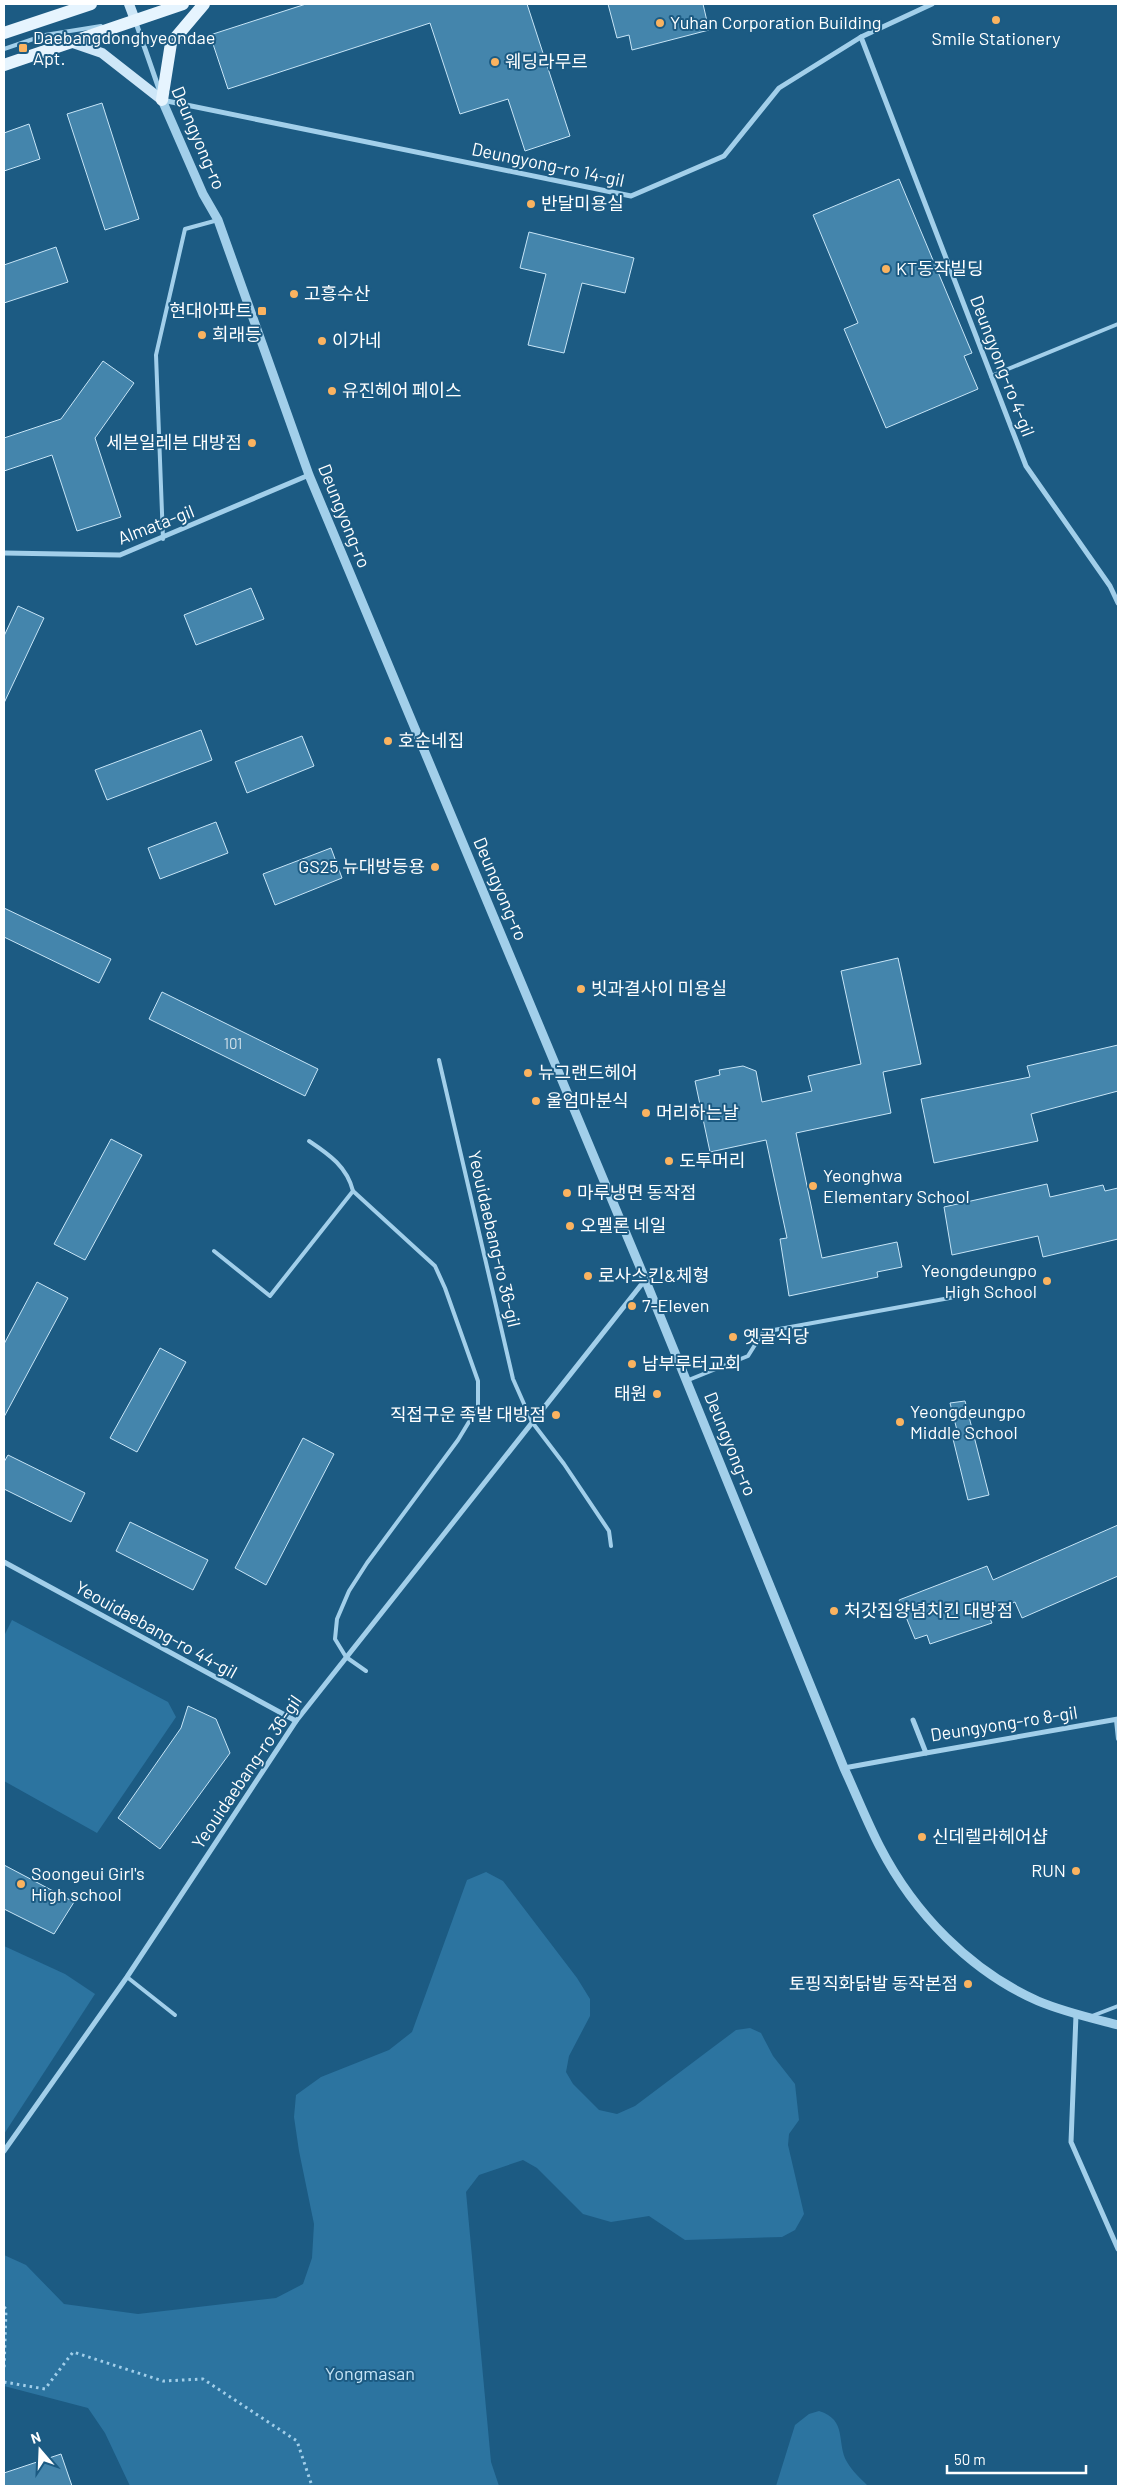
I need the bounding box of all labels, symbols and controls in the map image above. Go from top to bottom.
place label: Yuhan Corporation Building [670,11,881,33]
marker: Smile Stationery [990,14,1002,26]
marker: Yuhan Corporation Building [654,17,666,29]
place label: Daebangdonghyeondae Apt. [33,26,215,69]
place label: Smile Stationery [932,27,1061,49]
marker: Daebangdonghyeondae Apt. [17,42,29,54]
place label: 웨딩라무르 [505,50,588,72]
marker: 웨딩라무르 [489,56,501,68]
street label: Deungyong-ro [167,83,231,193]
street label: Deungyong-ro 14-gil [470,137,627,191]
place label: 반달미용실 [541,192,624,214]
marker: 반달미용실 [525,198,537,210]
place label: KT동작빌딩 [896,257,983,279]
marker: KT동작빌딩 [880,263,892,275]
place label: 고흥수산 [304,282,370,304]
marker: 고흥수산 [288,288,300,300]
street label: Deungyong-ro 4-gil [966,292,1040,439]
place label: 현대아파트 [169,299,252,321]
marker: 현대아파트 [256,305,268,317]
place label: 희래등 [212,323,262,345]
marker: 희래등 [196,329,208,341]
place label: 이가네 [332,329,382,351]
marker: 이가네 [316,335,328,347]
place label: 유진헤어 페이스 [342,379,462,401]
marker: 유진헤어 페이스 [326,385,338,397]
place label: 세븐일레븐 대방점 [106,431,242,453]
marker: 세븐일레븐 대방점 [246,437,258,449]
street label: Deungyong-ro [314,460,376,571]
street label: Almata-gil [114,499,197,549]
place label: 호순네집 [398,729,464,751]
marker: 호순네집 [382,735,394,747]
street label: Deungyong-ro [469,834,533,944]
place label: GS25 뉴대방등용 [298,855,425,877]
marker: GS25 뉴대방등용 [429,861,441,873]
place label: 빗과결사이 미용실 [591,977,727,999]
marker: 빗과결사이 미용실 [575,983,587,995]
house number: 101 [224,1034,242,1052]
place label: 뉴그랜드헤어 [538,1061,637,1083]
marker: 뉴그랜드헤어 [522,1067,534,1079]
place label: 울엄마분식 [546,1089,629,1111]
marker: 울엄마분식 [530,1095,542,1107]
place label: 머리하는날 [656,1101,739,1123]
marker: 머리하는날 [640,1107,652,1119]
street label: Yeouidaebang-ro 36-gil [464,1148,526,1329]
place label: 도투머리 [679,1149,745,1171]
marker: 도투머리 [663,1155,675,1167]
place label: Yeonghwa Elementary School [823,1164,970,1207]
marker: Yeonghwa Elementary School [807,1180,819,1192]
place label: 마루냉면 동작점 [577,1181,697,1203]
marker: 마루냉면 동작점 [561,1187,573,1199]
place label: 오멜론 네일 [580,1214,666,1236]
marker: 오멜론 네일 [564,1220,576,1232]
place label: Yeongdeungpo High School [921,1259,1037,1302]
place label: 로사스킨&체형 [598,1264,709,1286]
marker: 로사스킨&체형 [582,1270,594,1282]
marker: Yeongdeungpo High School [1041,1275,1053,1287]
place label: 7-Eleven [642,1294,710,1316]
marker: 7-Eleven [626,1300,638,1312]
place label: 옛골식당 [743,1325,809,1347]
marker: 옛골식당 [727,1331,739,1343]
place label: 남부루터교회 [642,1352,741,1374]
marker: 남부루터교회 [626,1358,638,1370]
place label: 태원 [614,1382,647,1404]
marker: 태원 [651,1388,663,1400]
street label: Deungyong-ro [700,1388,762,1499]
place label: Yeongdeungpo Middle School [910,1400,1026,1443]
place label: 직접구운 족발 대방점 [390,1403,546,1425]
marker: 직접구운 족발 대방점 [550,1409,562,1421]
marker: Yeongdeungpo Middle School [894,1416,906,1428]
street label: Yeouidaebang-ro 44-gil [72,1575,241,1683]
place label: 처갓집양념치킨 대방점 [844,1599,1013,1621]
marker: 처갓집양념치킨 대방점 [828,1605,840,1617]
street label: Yeouidaebang-ro 36-gil [187,1690,306,1852]
street label: Deungyong-ro 8-gil [929,1701,1079,1746]
place label: 신데렐라헤어샵 [932,1825,1048,1847]
marker: 신데렐라헤어샵 [916,1831,928,1843]
place label: RUN [1031,1859,1066,1881]
place label: Soongeui Girl's High school [31,1862,145,1905]
marker: RUN [1070,1865,1082,1877]
marker: Soongeui Girl's High school [15,1878,27,1890]
place label: 토핑직화닭발 동작본점 [789,1972,958,1994]
marker: 토핑직화닭발 동작본점 [962,1978,974,1990]
park label: Yongmasan [325,2362,415,2384]
north arrow [15,2425,65,2475]
text: N [28,2428,43,2447]
scale bar [947,2442,1086,2474]
text: 50 m [954,2450,986,2468]

